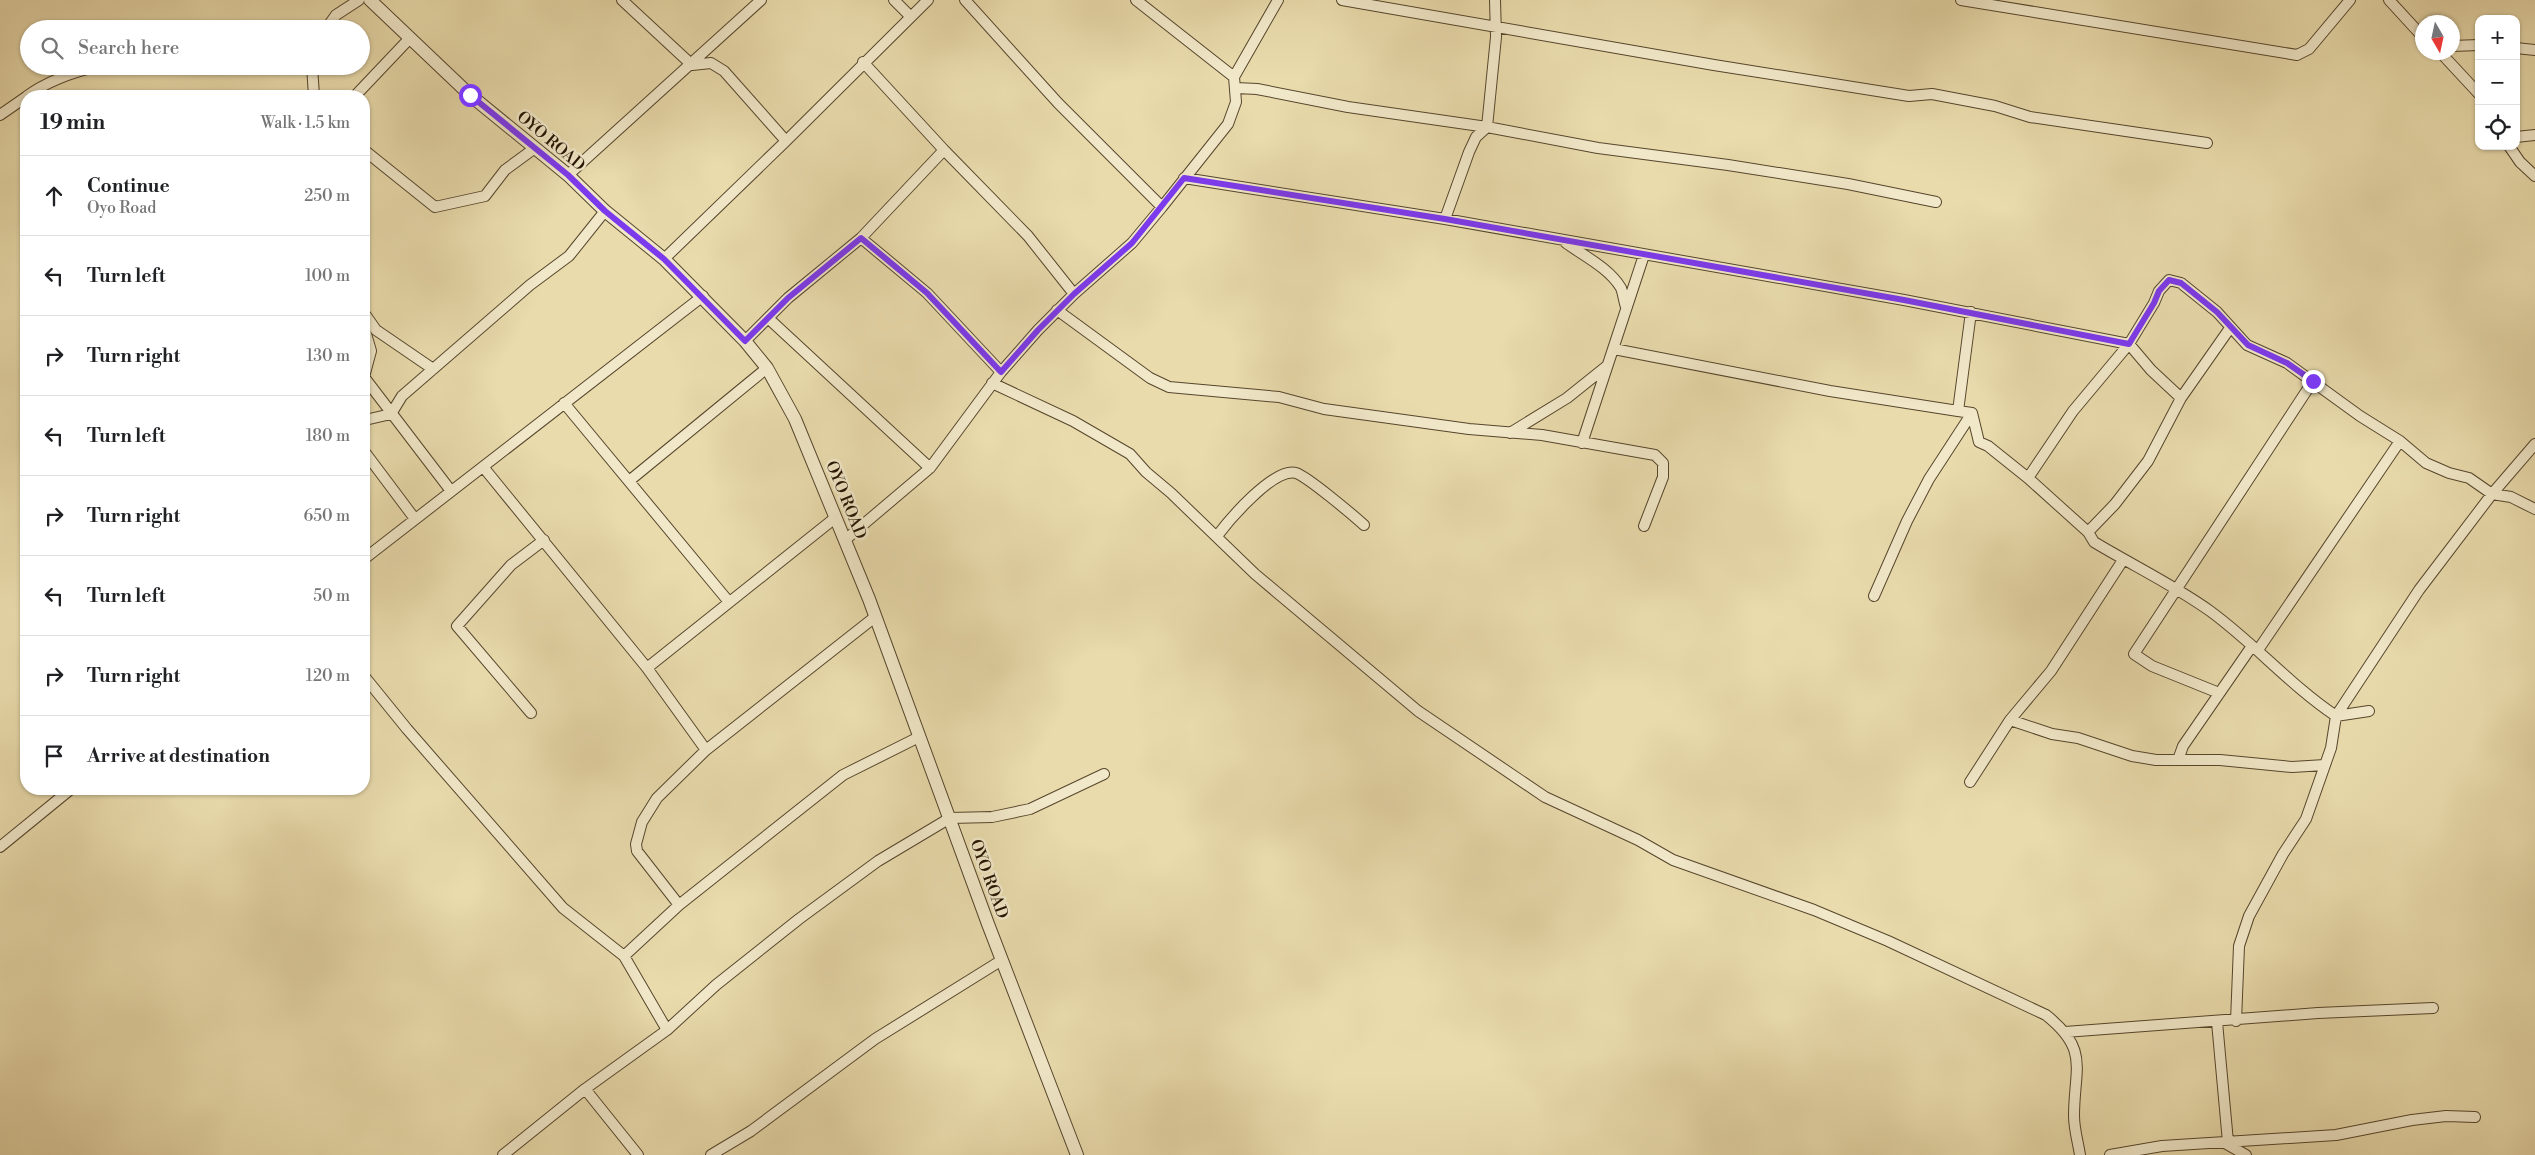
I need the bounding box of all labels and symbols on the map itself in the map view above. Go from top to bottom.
north arrow [2415,15,2460,60]
route start [459,84,482,107]
street label: OYO ROAD [513,107,589,175]
route end [2302,370,2325,393]
street label: OYO ROAD [821,458,871,542]
street label: OYO ROAD [965,837,1013,921]

